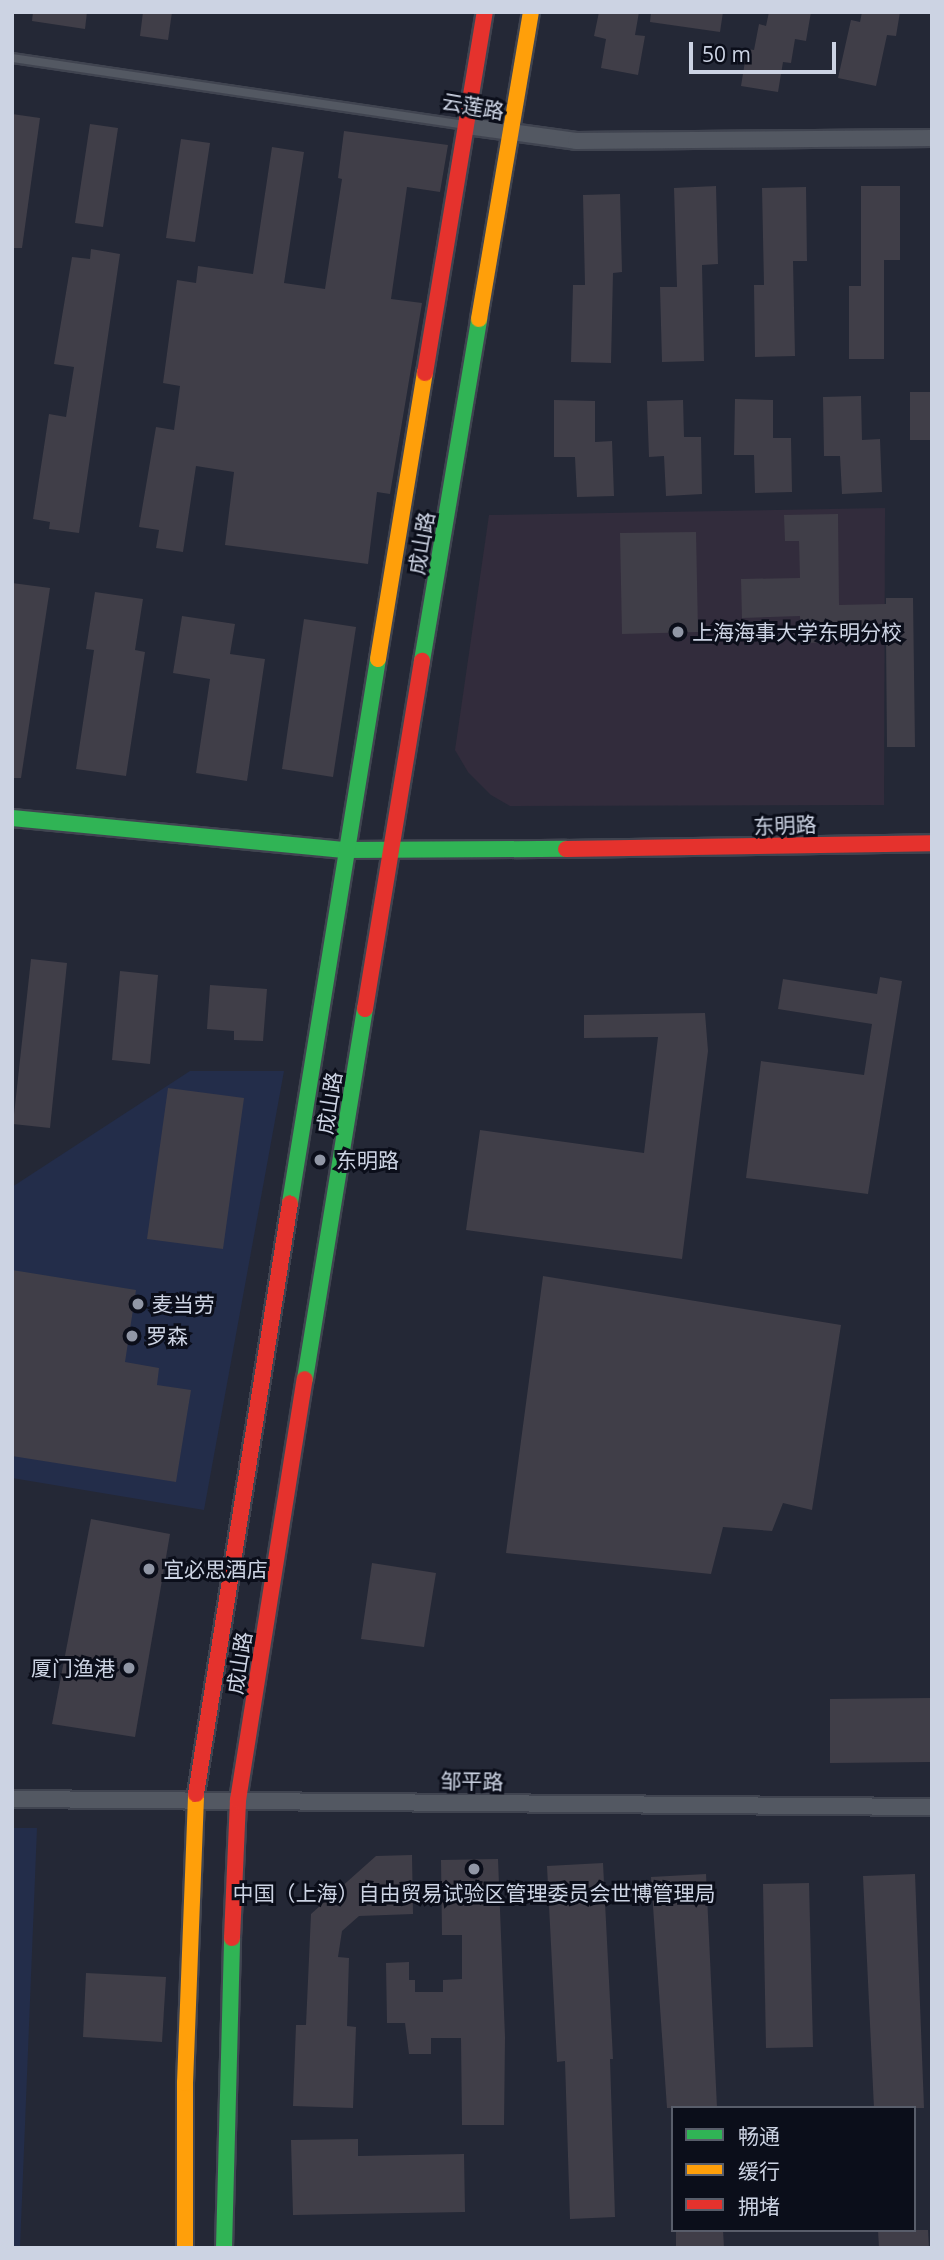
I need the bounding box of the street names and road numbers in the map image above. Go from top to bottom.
street label: 云莲路 [440,88,506,124]
street label: 成山路 [403,510,439,576]
street label: 东明路 [753,811,817,839]
street label: 成山路 [312,1070,346,1136]
street label: 成山路 [222,1630,256,1696]
street label: 邹平路 [440,1768,504,1794]

